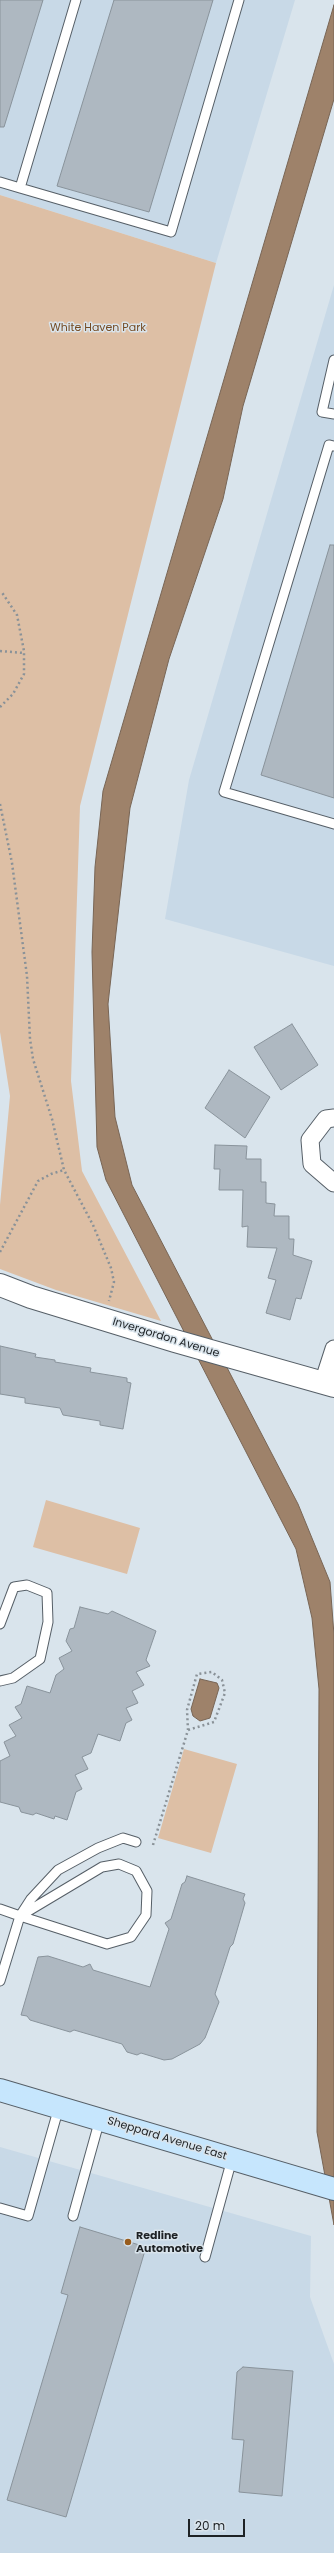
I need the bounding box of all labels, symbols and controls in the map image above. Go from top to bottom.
park label: White Haven Park [50,321,146,335]
street label: Invergordon Avenue [111,1315,221,1361]
street label: Sheppard Avenue East [106,2115,228,2163]
place label: Redline Automotive [136,2229,203,2255]
marker: Redline Automotive [123,2237,133,2247]
scale bar [190,2511,247,2537]
text: 20 m [195,2517,225,2534]

